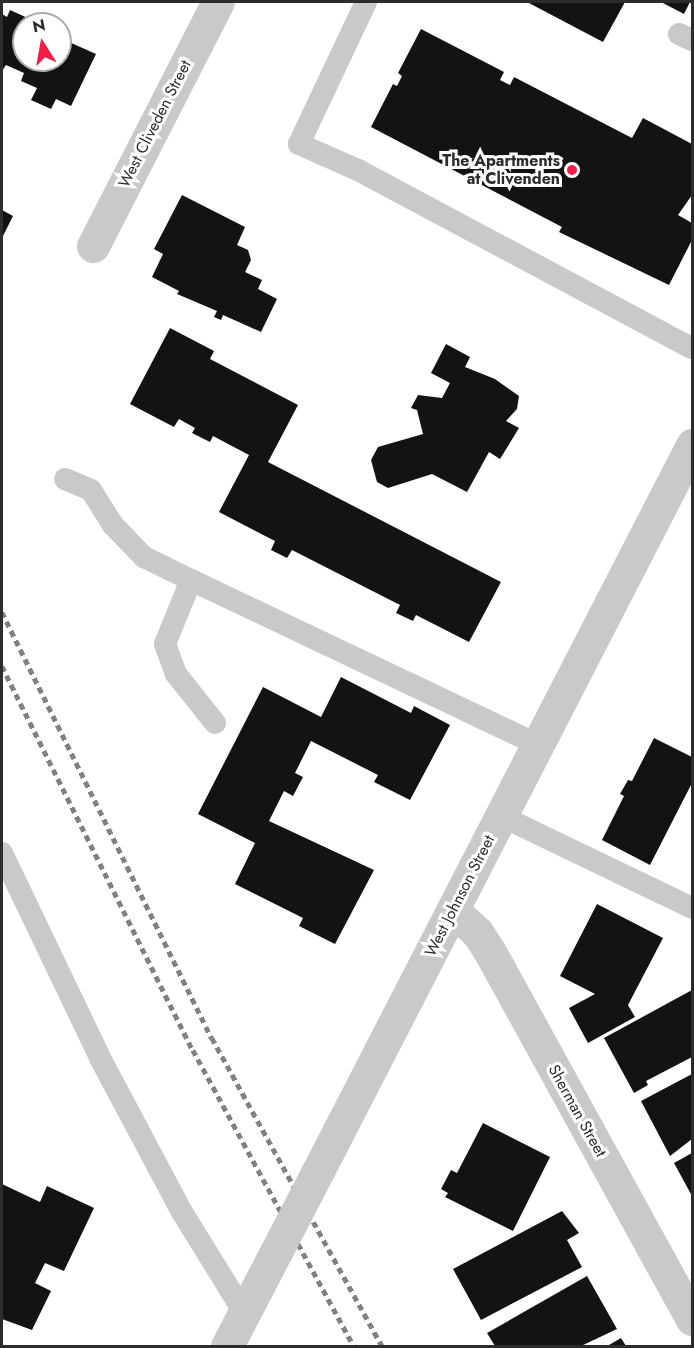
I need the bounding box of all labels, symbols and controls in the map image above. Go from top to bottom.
north arrow [12,12,72,72]
text: N [30,13,47,38]
street label: West Cliveden Street [115,57,195,191]
place label: The Apartments at Clivenden [442,151,560,189]
marker: The Apartments at Clivenden [565,163,579,177]
street label: West Johnson Street [421,832,499,960]
street label: Sherman Street [544,1062,610,1160]

